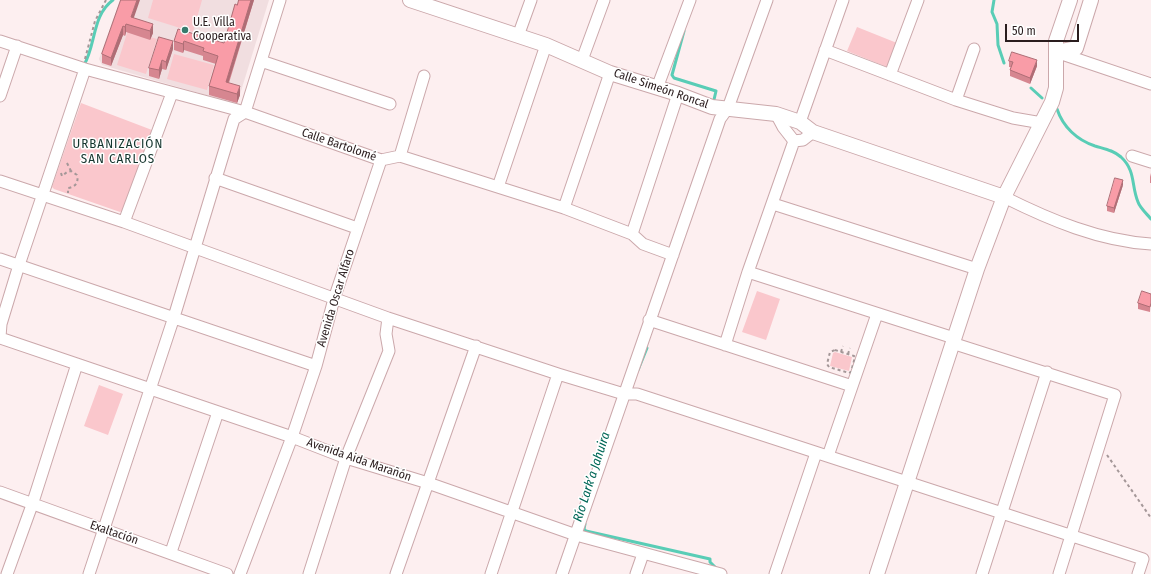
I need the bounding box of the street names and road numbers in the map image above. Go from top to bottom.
street label: Calle Simeón Roncal [612,66,710,112]
street label: Calle Bartolomé [300,125,378,165]
street label: Avenida Oscar Alfaro [314,247,358,349]
street label: Avenida Aida Marañón [305,435,413,485]
street label: Exaltación [88,518,140,548]

